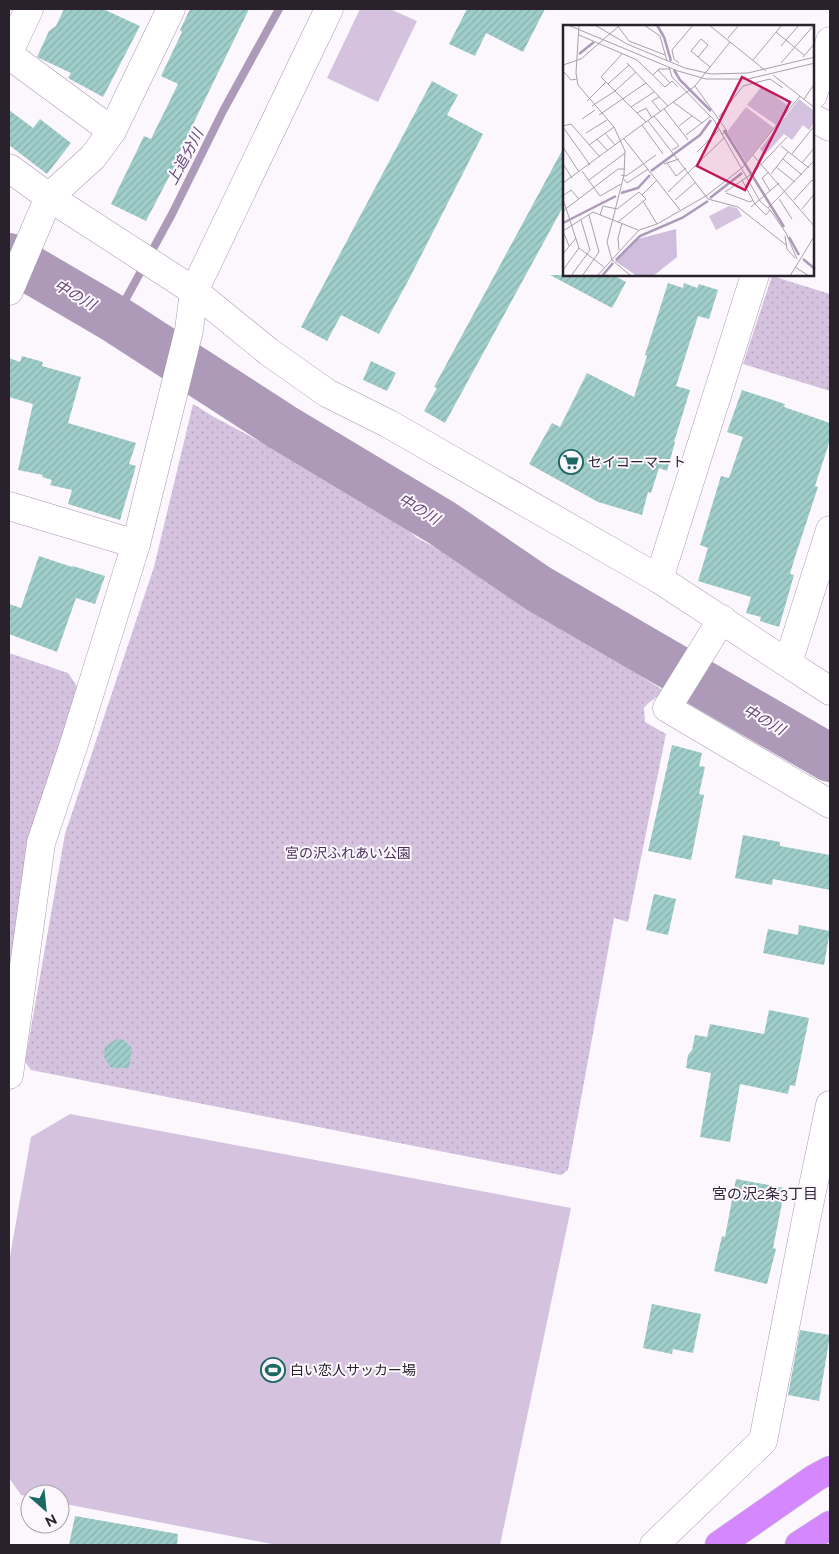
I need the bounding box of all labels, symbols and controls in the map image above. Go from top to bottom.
inset map [563,25,814,276]
water label: 上追分川 [163,125,208,188]
water label: 中の川 [51,276,101,315]
supermarket icon: セイコーマート [558,449,584,475]
place label: セイコーマート [588,454,686,470]
water label: 中の川 [395,490,445,529]
water label: 中の川 [740,701,790,740]
park label: 宮の沢ふれあい公園 [285,845,411,861]
district label: 宮の沢2条3丁目 [712,1185,818,1203]
sports icon: 白い恋人サッカー場 [260,1357,286,1383]
place label: 白い恋人サッカー場 [290,1362,416,1378]
north arrow [20,1484,70,1534]
text: N [43,1511,59,1530]

